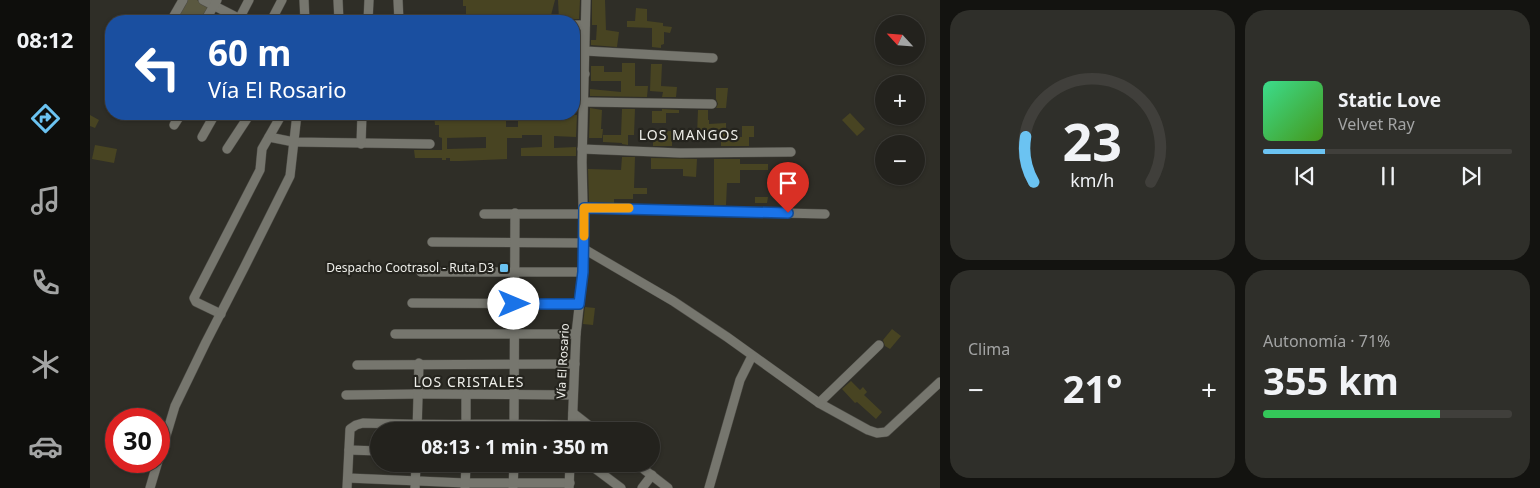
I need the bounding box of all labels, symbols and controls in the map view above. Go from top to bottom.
north arrow [875,15,925,65]
map controls [875,15,925,185]
text: 08:12 [17,24,73,54]
text: 60 m [208,29,291,76]
icon: left [125,35,190,100]
text: Vía El Rosario [208,74,347,104]
button: + [875,75,925,125]
text: Static Love [1338,87,1441,113]
icon: directions [28,101,63,136]
text: 23 [1063,105,1122,176]
text: Velvet Ray [1338,113,1415,135]
district label: LOS MANGOS [639,125,739,144]
button: − [875,135,925,185]
pin [767,162,809,213]
icon: previous [1291,162,1319,190]
icon: pause [1374,162,1402,190]
icon: next [1457,162,1485,190]
text: km/h [1071,168,1114,192]
icon: arrive [774,169,802,197]
icon: music [28,183,63,218]
place label: Despacho Cootrasol - Ruta D3 [326,259,494,276]
marker: Despacho Cootrasol - Ruta D3 [498,262,510,274]
icon: phone [28,265,63,300]
position arrow [487,277,539,329]
street label: Vía El Rosario [552,323,573,399]
text: Autonomía · 71% [1263,330,1390,352]
text: Clima [968,338,1010,360]
icon: climate [28,347,63,382]
text: 355 km [1263,354,1399,406]
text: 21° [1063,362,1122,414]
text: − [968,370,984,408]
text: + [1201,370,1217,408]
district label: LOS CRISTALES [414,372,524,391]
speed limit sign: 30 [105,408,170,473]
icon: car [28,429,63,464]
text: 08:13 · 1 min · 350 m [421,434,609,460]

